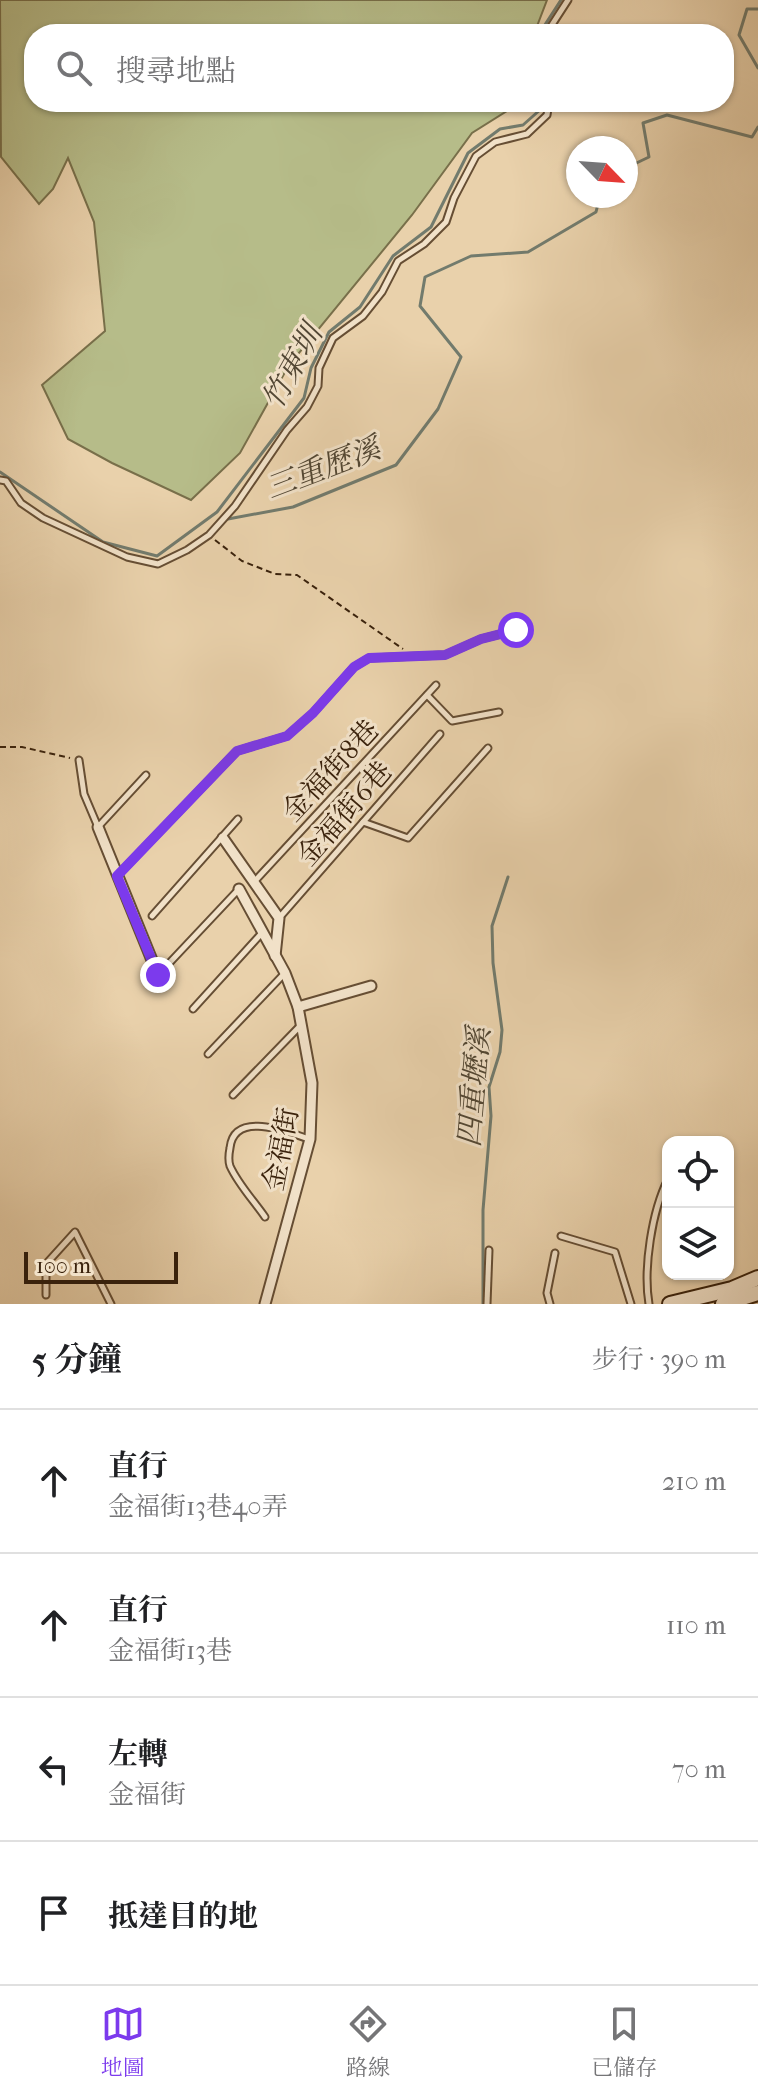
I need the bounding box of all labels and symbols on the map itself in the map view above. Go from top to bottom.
north arrow [566,136,638,208]
water label: 竹東圳 [255,315,332,415]
water label: 三重歷溪 [261,430,388,506]
route start [498,612,534,648]
street label: 金福街8巷 [275,713,385,828]
street label: 金福街6巷 [290,755,399,872]
route end [140,957,176,993]
water label: 四重壢溪 [452,1023,497,1148]
street label: 金福街 [256,1105,305,1193]
scale bar [24,1248,178,1284]

